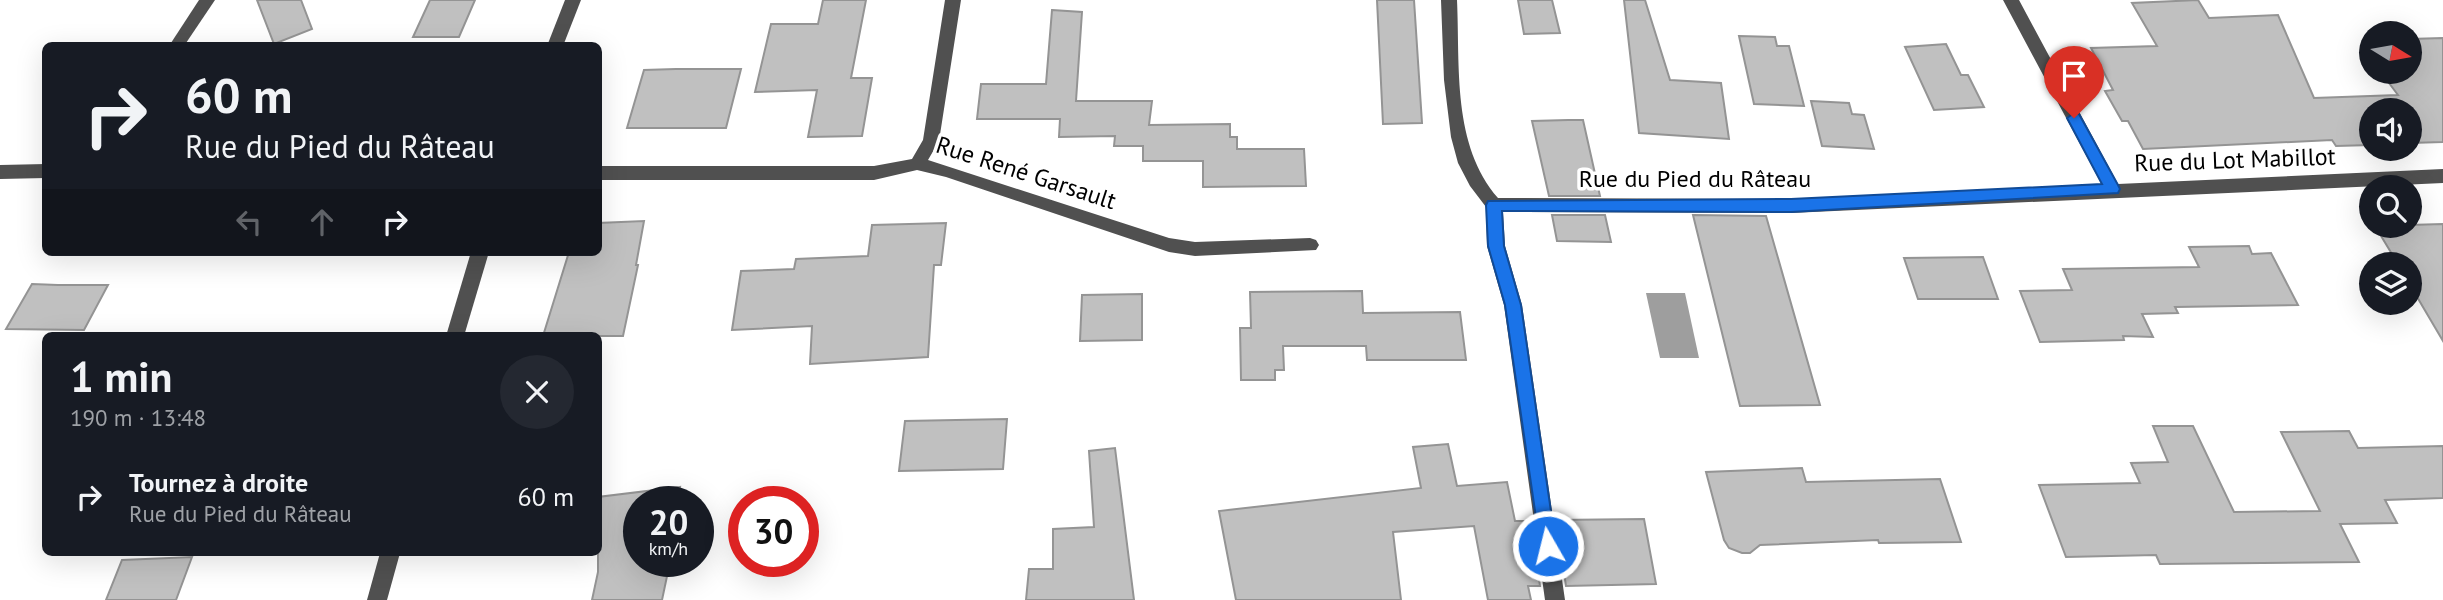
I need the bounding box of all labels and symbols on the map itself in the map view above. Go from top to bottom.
north arrow [2359,21,2422,84]
pin [2044,46,2104,118]
street label: Rue René Garsault [932,129,1120,216]
street label: Rue du Lot Mabillot [2134,140,2336,179]
street label: Rue du Pied du Râteau [1579,163,1811,194]
speed limit sign: 30 [728,486,819,577]
position arrow [1511,509,1585,583]

